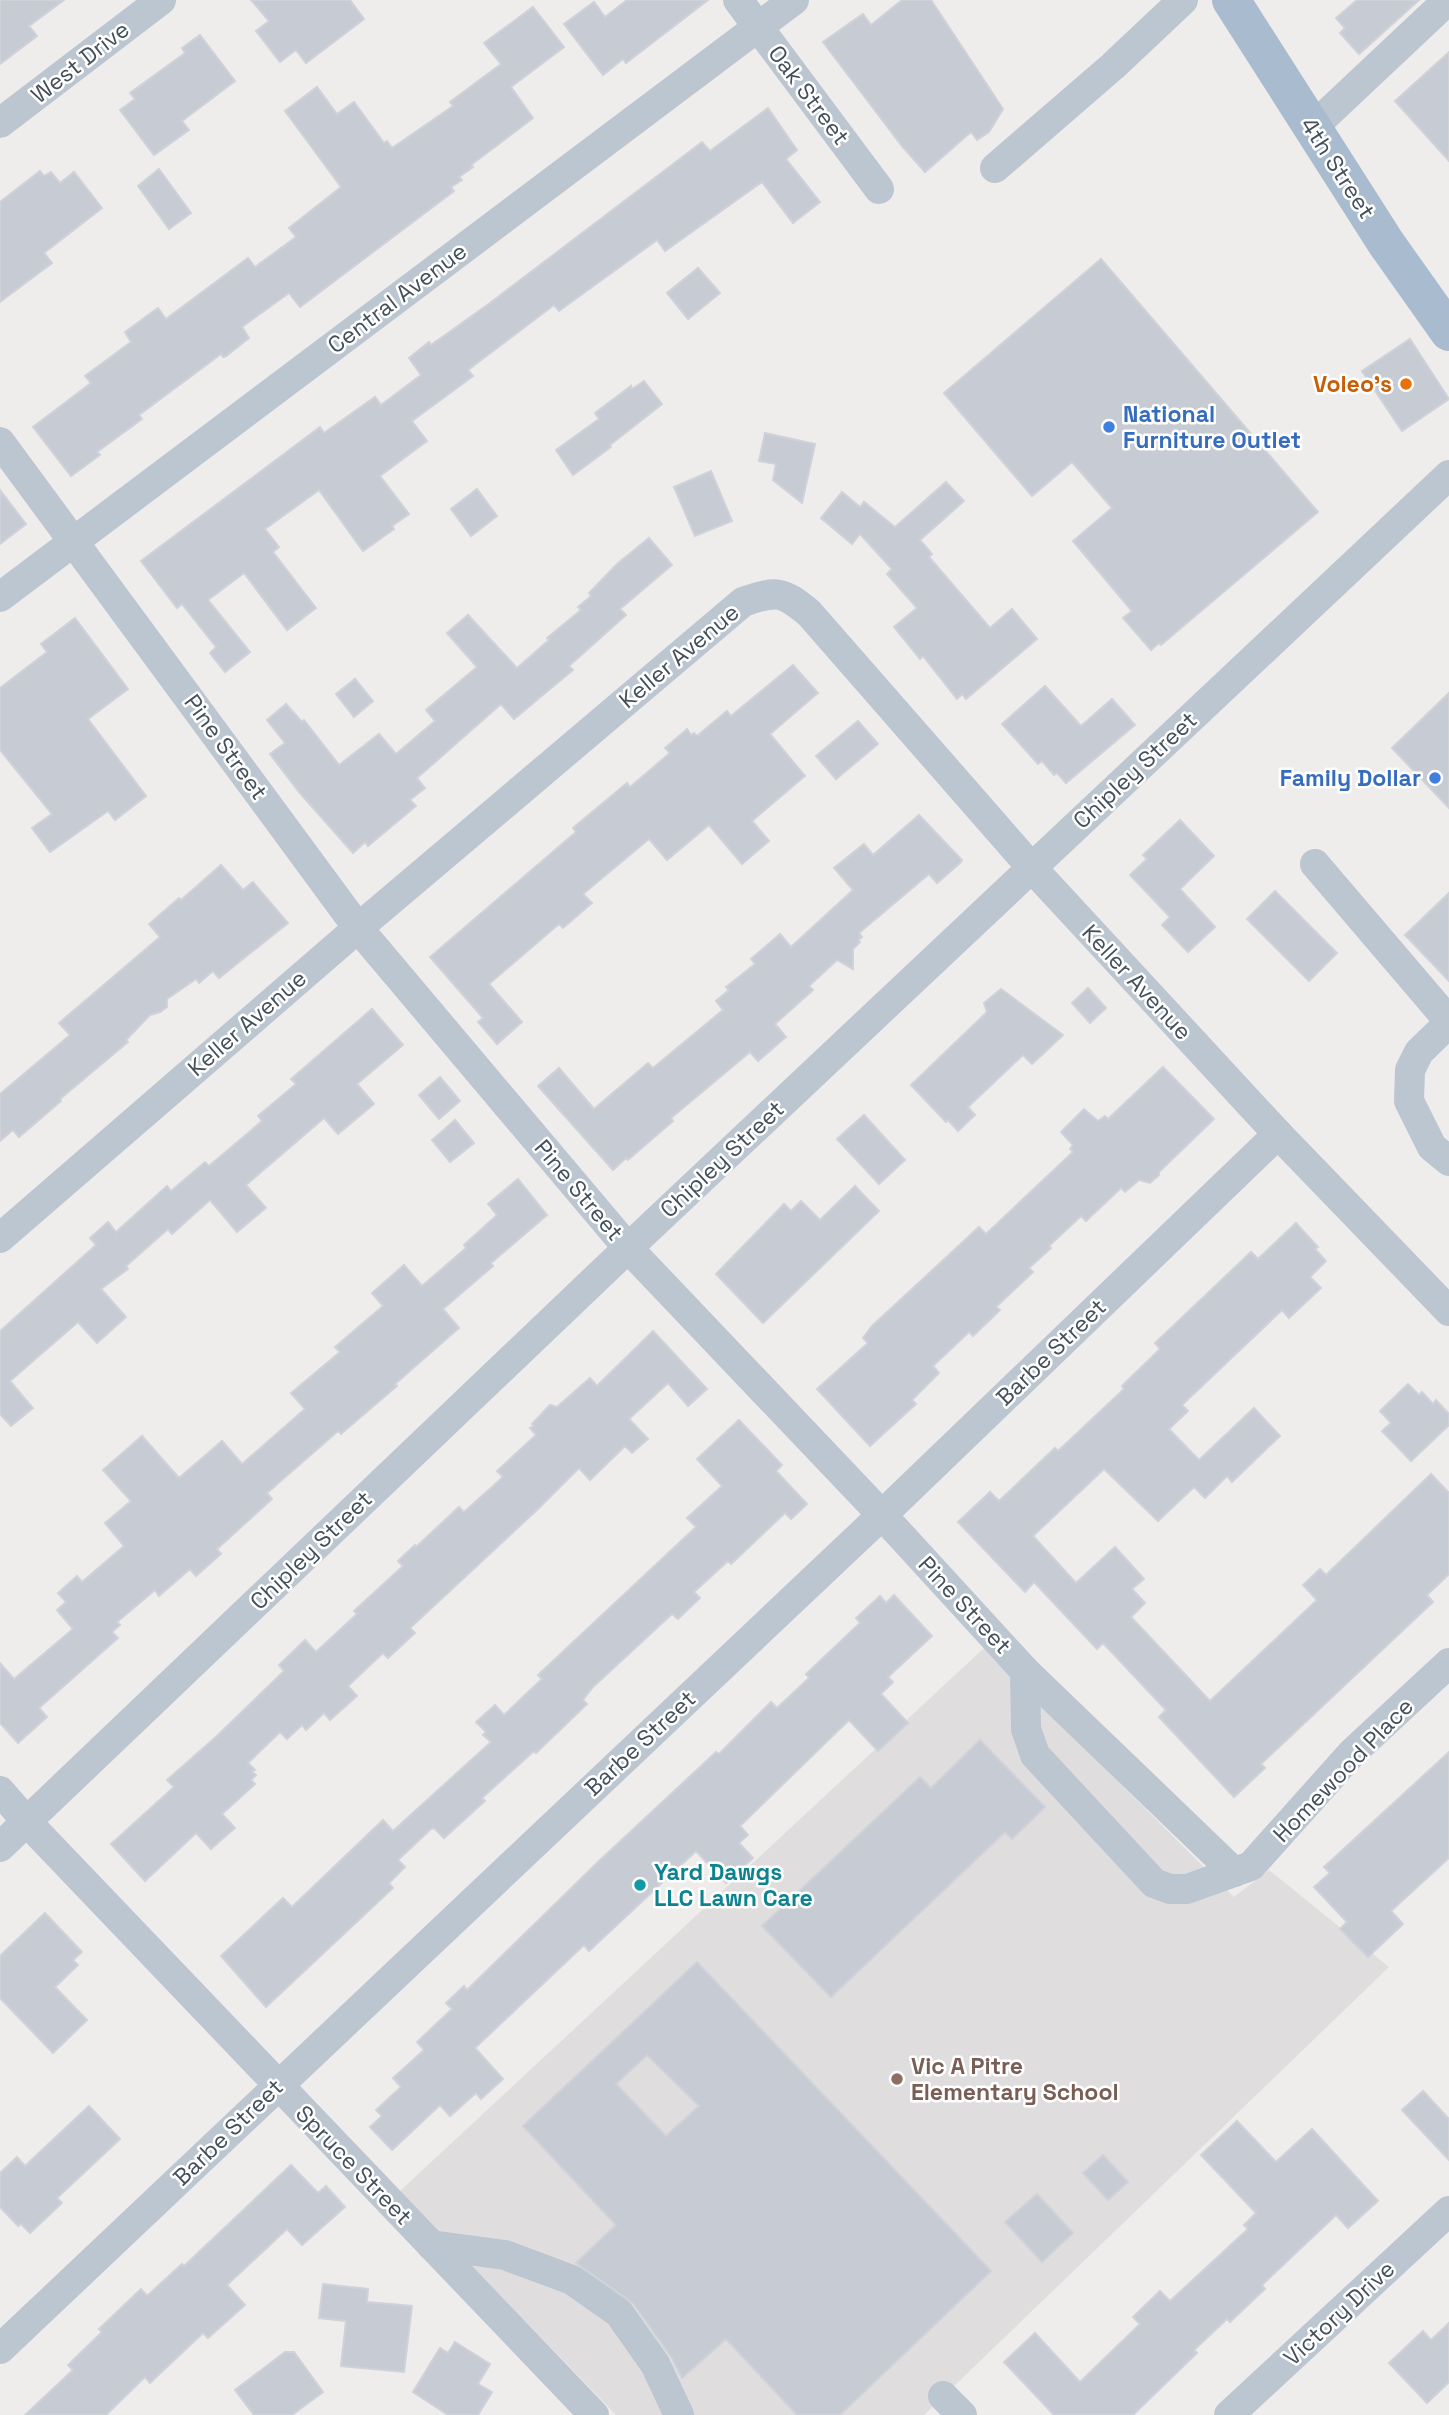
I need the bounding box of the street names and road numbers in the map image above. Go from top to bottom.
street label: West Drive [25,14,135,110]
street label: Oak Street [762,39,856,151]
street label: 4th Street [1294,112,1382,224]
street label: Central Avenue [321,236,473,360]
street label: Keller Avenue [613,597,745,715]
street label: Pine Street [178,688,274,806]
street label: Chipley Street [1067,705,1203,835]
street label: Keller Avenue [1076,918,1198,1046]
street label: Keller Avenue [181,963,313,1083]
street label: Chipley Street [654,1094,790,1224]
street label: Pine Street [528,1133,630,1247]
street label: Barbe Street [990,1292,1112,1412]
street label: Chipley Street [243,1484,379,1616]
street label: Pine Street [912,1550,1018,1660]
street label: Barbe Street [578,1684,702,1802]
street label: Homewood Place [1266,1691,1420,1849]
street label: Barbe Street [167,2072,289,2192]
street label: Spruce Street [289,2099,419,2231]
street label: Victory Drive [1277,2254,1401,2372]

